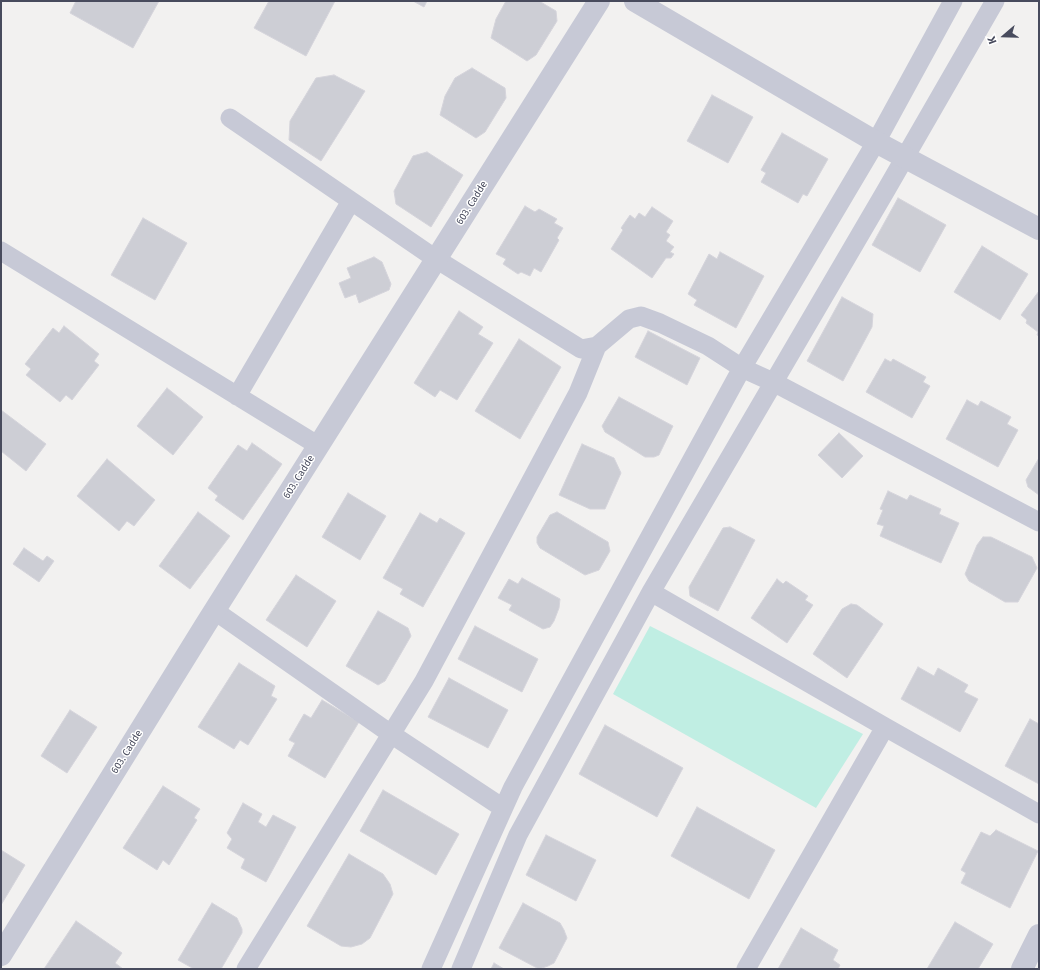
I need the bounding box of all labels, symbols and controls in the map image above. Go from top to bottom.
north arrow [984,16,1024,56]
text: K [985,35,1000,46]
street label: 603. Cadde [454,179,490,227]
street label: 603. Cadde [281,453,317,501]
street label: 603. Cadde [109,728,145,776]

